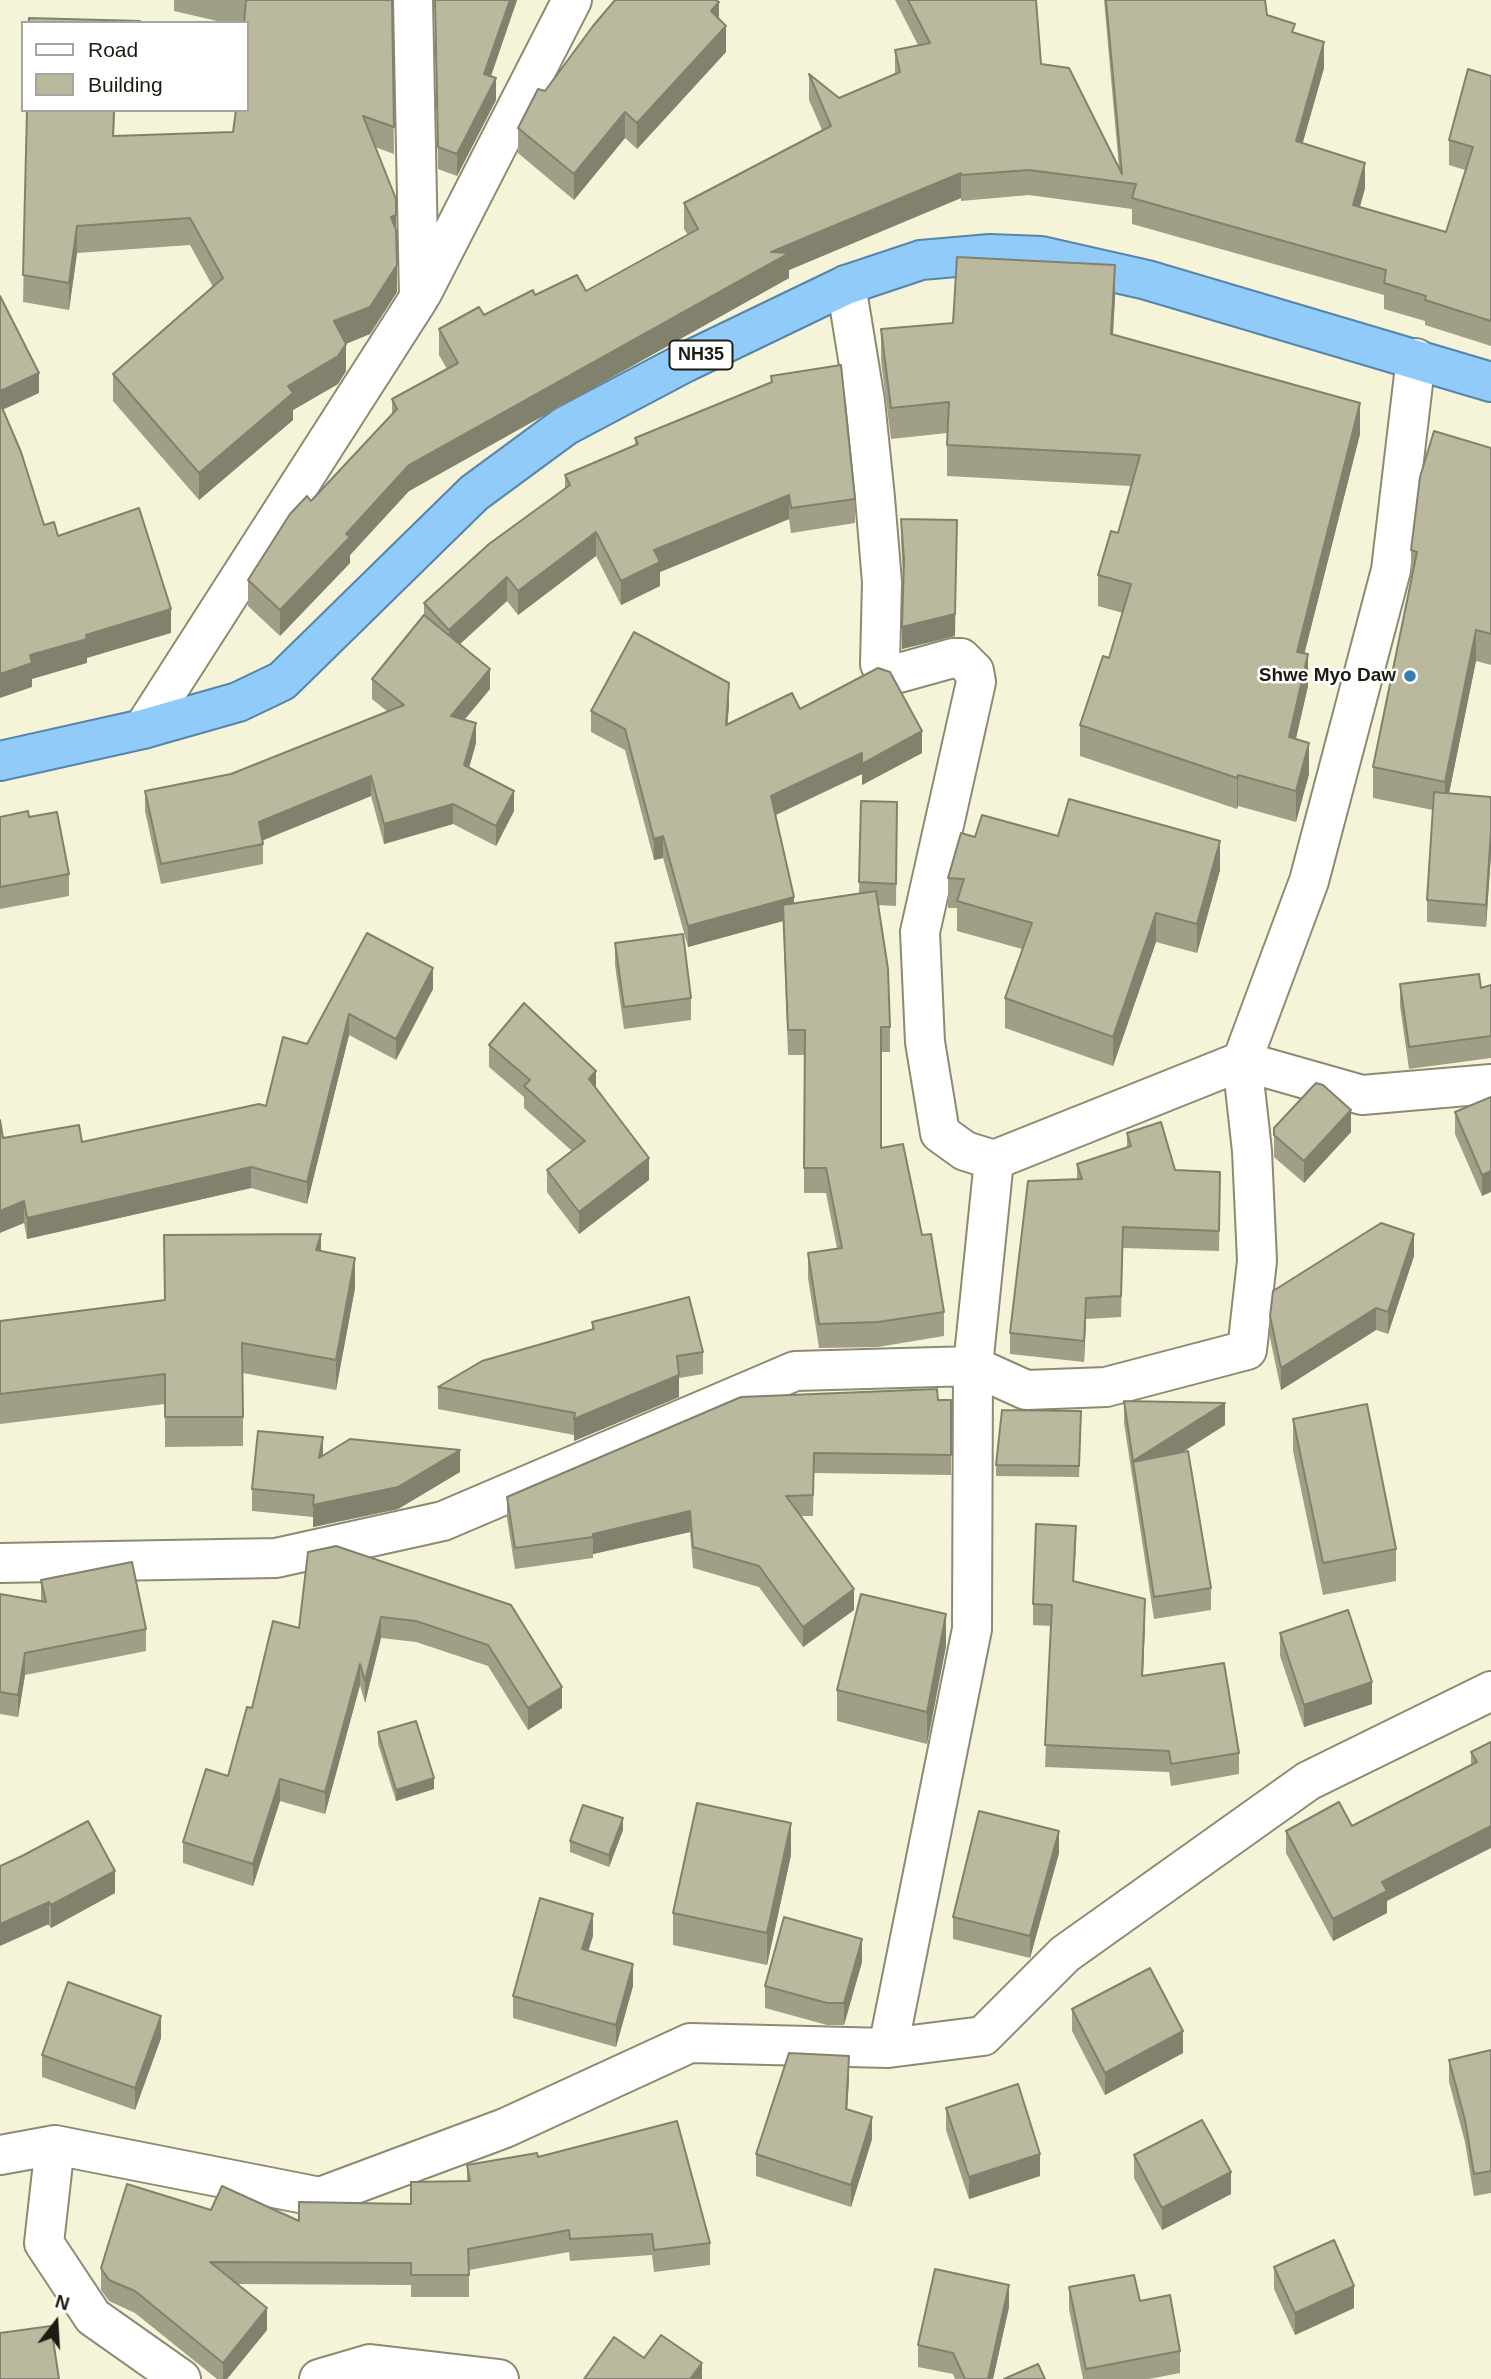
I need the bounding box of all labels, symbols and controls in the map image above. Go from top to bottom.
legend [21,21,248,112]
text: Road [88,38,138,61]
text: Building [88,73,163,96]
road number: NH35 [670,340,732,370]
place label: Shwe Myo Daw [1259,665,1396,687]
marker: Shwe Myo Daw [1402,668,1418,684]
north arrow [21,2288,91,2358]
text: N [53,2290,72,2314]

